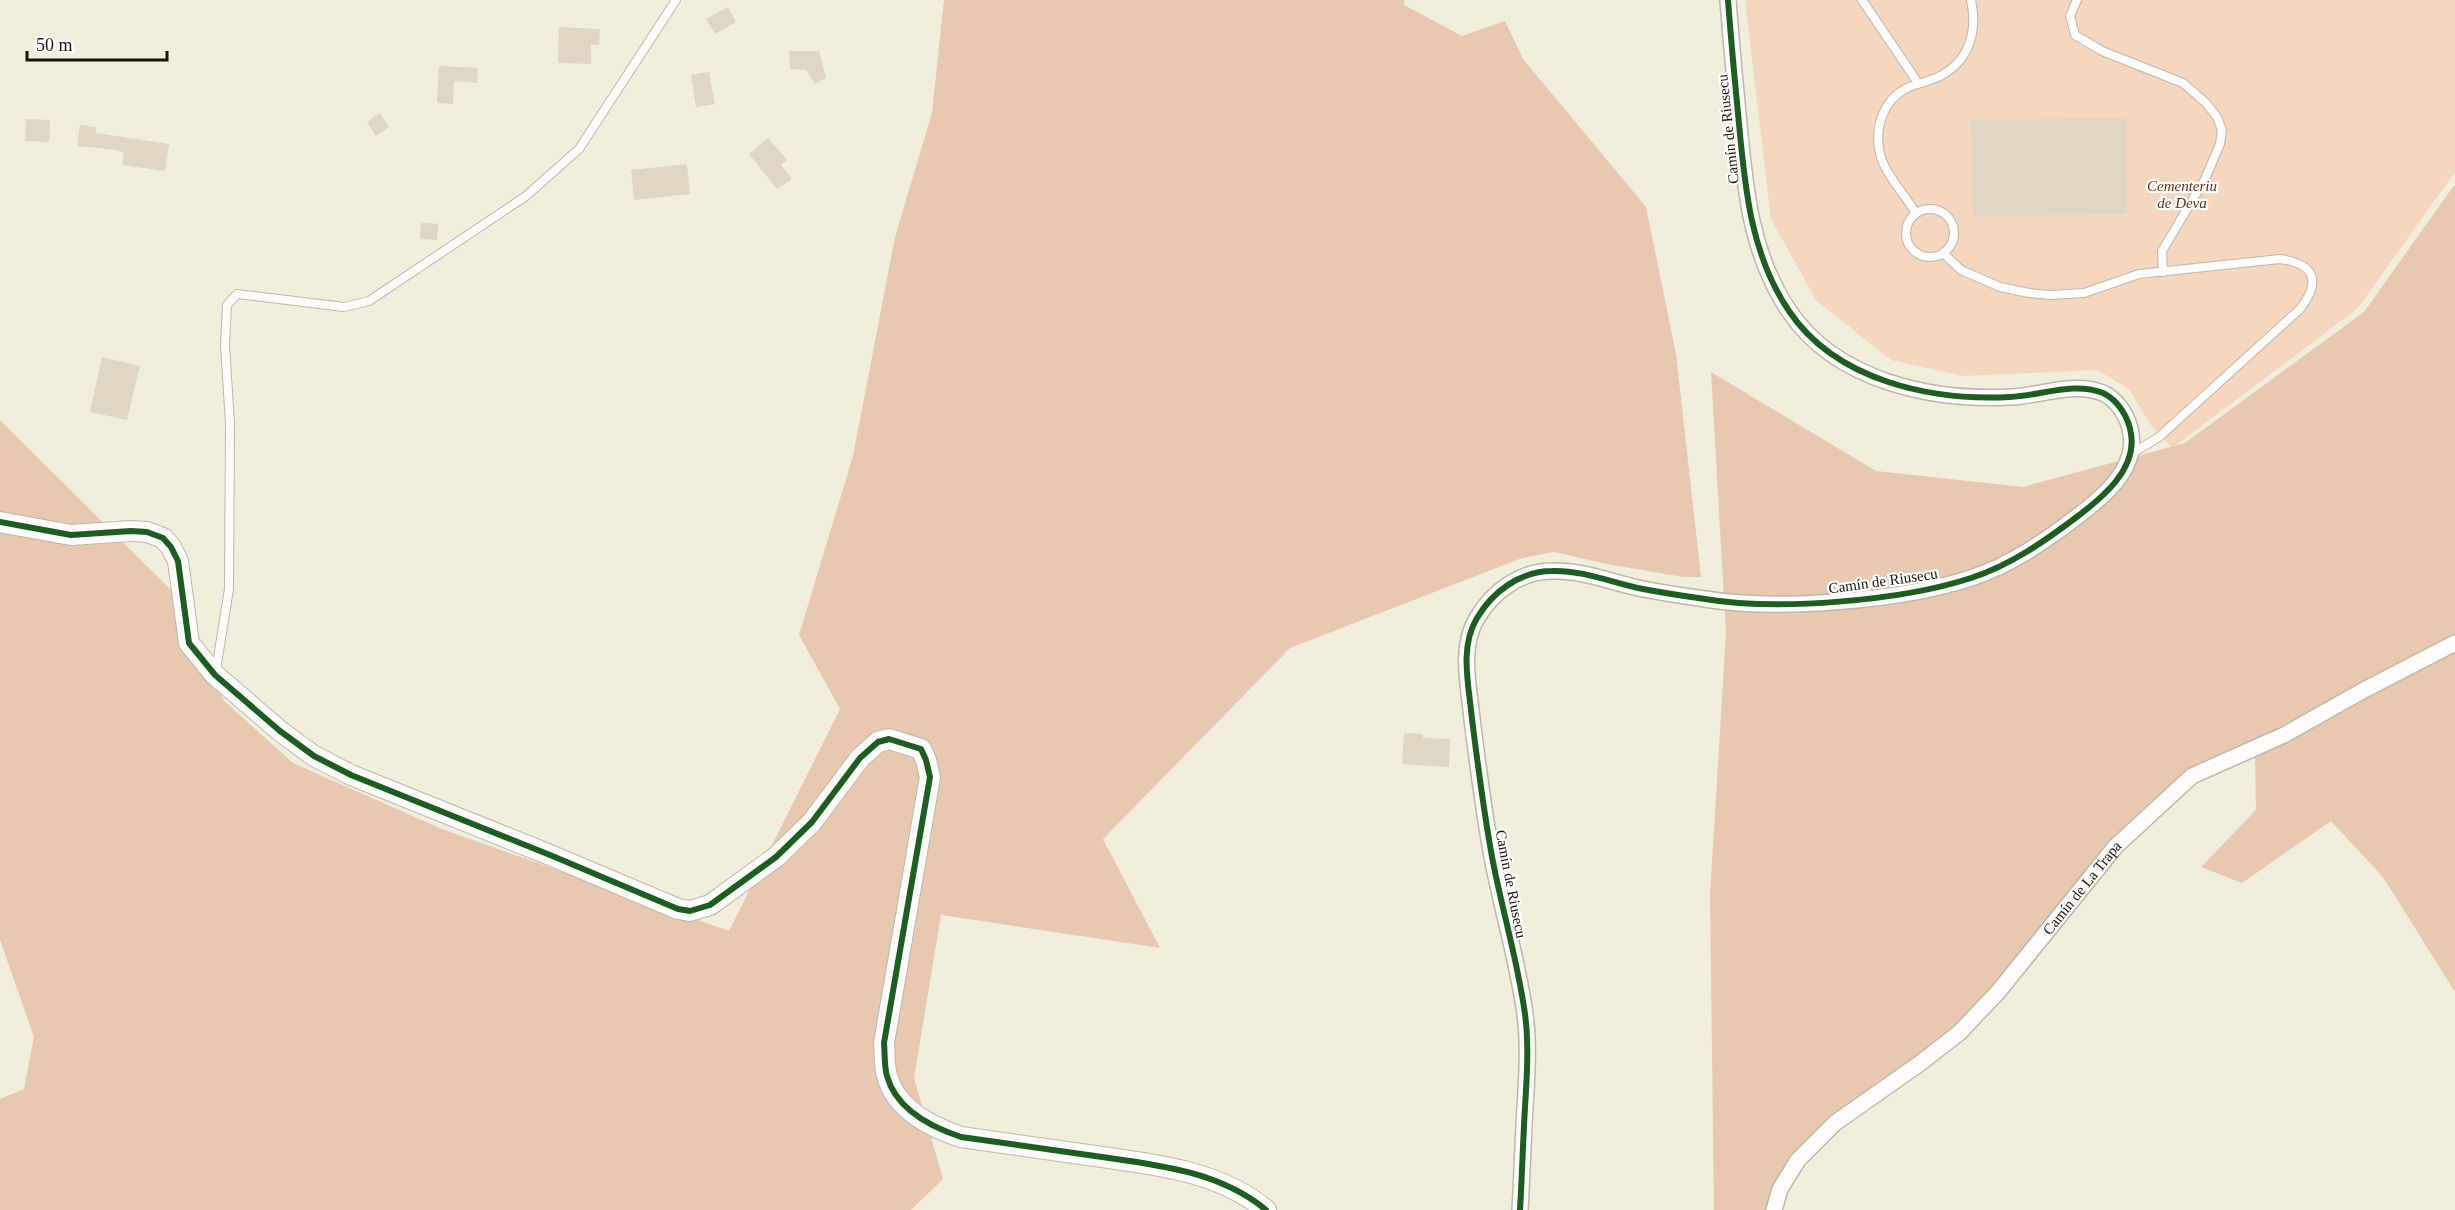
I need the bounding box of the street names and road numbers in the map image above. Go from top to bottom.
street label: Camín de Riusecu [1714,73,1742,185]
street label: Camín de Riusecu [1827,565,1939,597]
street label: Camín de Riusecu [1493,828,1529,940]
street label: Camín de La Trapa [2040,837,2125,938]

